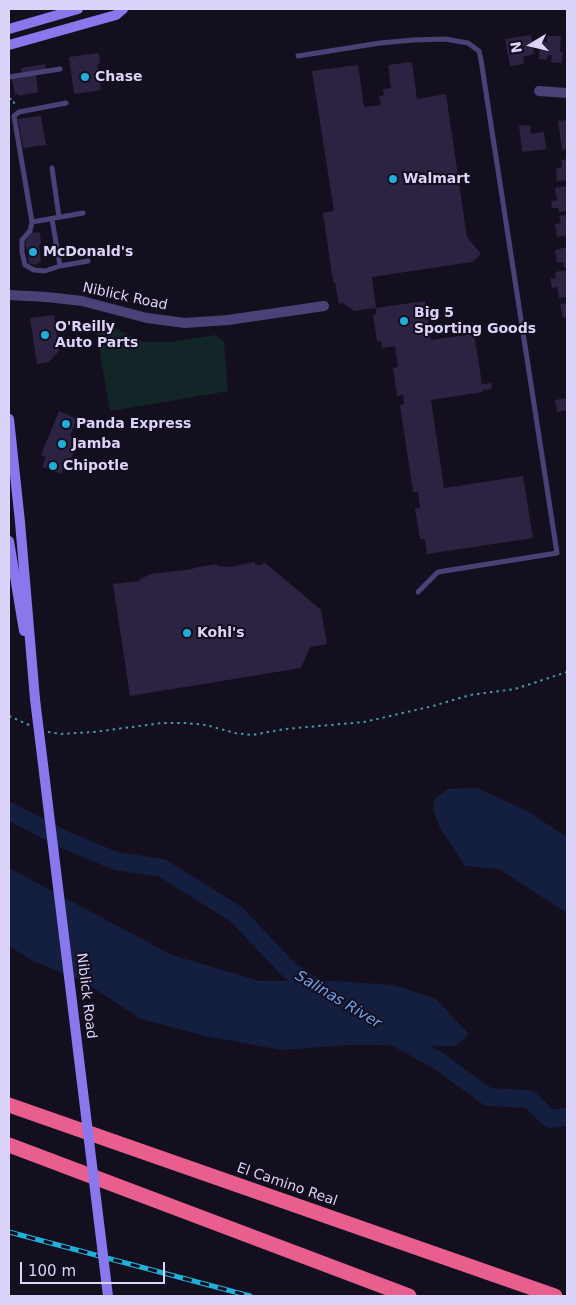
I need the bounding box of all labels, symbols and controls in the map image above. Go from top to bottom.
north arrow [506,20,556,70]
text: N [507,40,525,54]
place label: Chase [95,69,143,85]
marker: Chase [79,71,91,83]
place label: Walmart [403,171,470,187]
marker: Walmart [387,173,399,185]
place label: McDonald's [43,244,133,260]
marker: McDonald's [27,246,39,258]
street label: Niblick Road [81,280,169,314]
place label: Big 5 Sporting Goods [414,305,536,338]
marker: Big 5 Sporting Goods [398,315,410,327]
place label: O'Reilly Auto Parts [55,319,138,352]
marker: O'Reilly Auto Parts [39,329,51,341]
place label: Panda Express [76,416,191,432]
marker: Panda Express [60,418,72,430]
place label: Jamba [72,436,121,452]
marker: Jamba [56,438,68,450]
place label: Chipotle [63,458,129,474]
marker: Chipotle [47,460,59,472]
place label: Kohl's [197,625,245,641]
marker: Kohl's [181,627,193,639]
street label: Niblick Road [72,952,100,1040]
water label: Salinas River [292,967,384,1033]
street label: El Camino Real [235,1160,339,1210]
scale bar [22,1252,168,1284]
text: 100 m [28,1262,76,1280]

